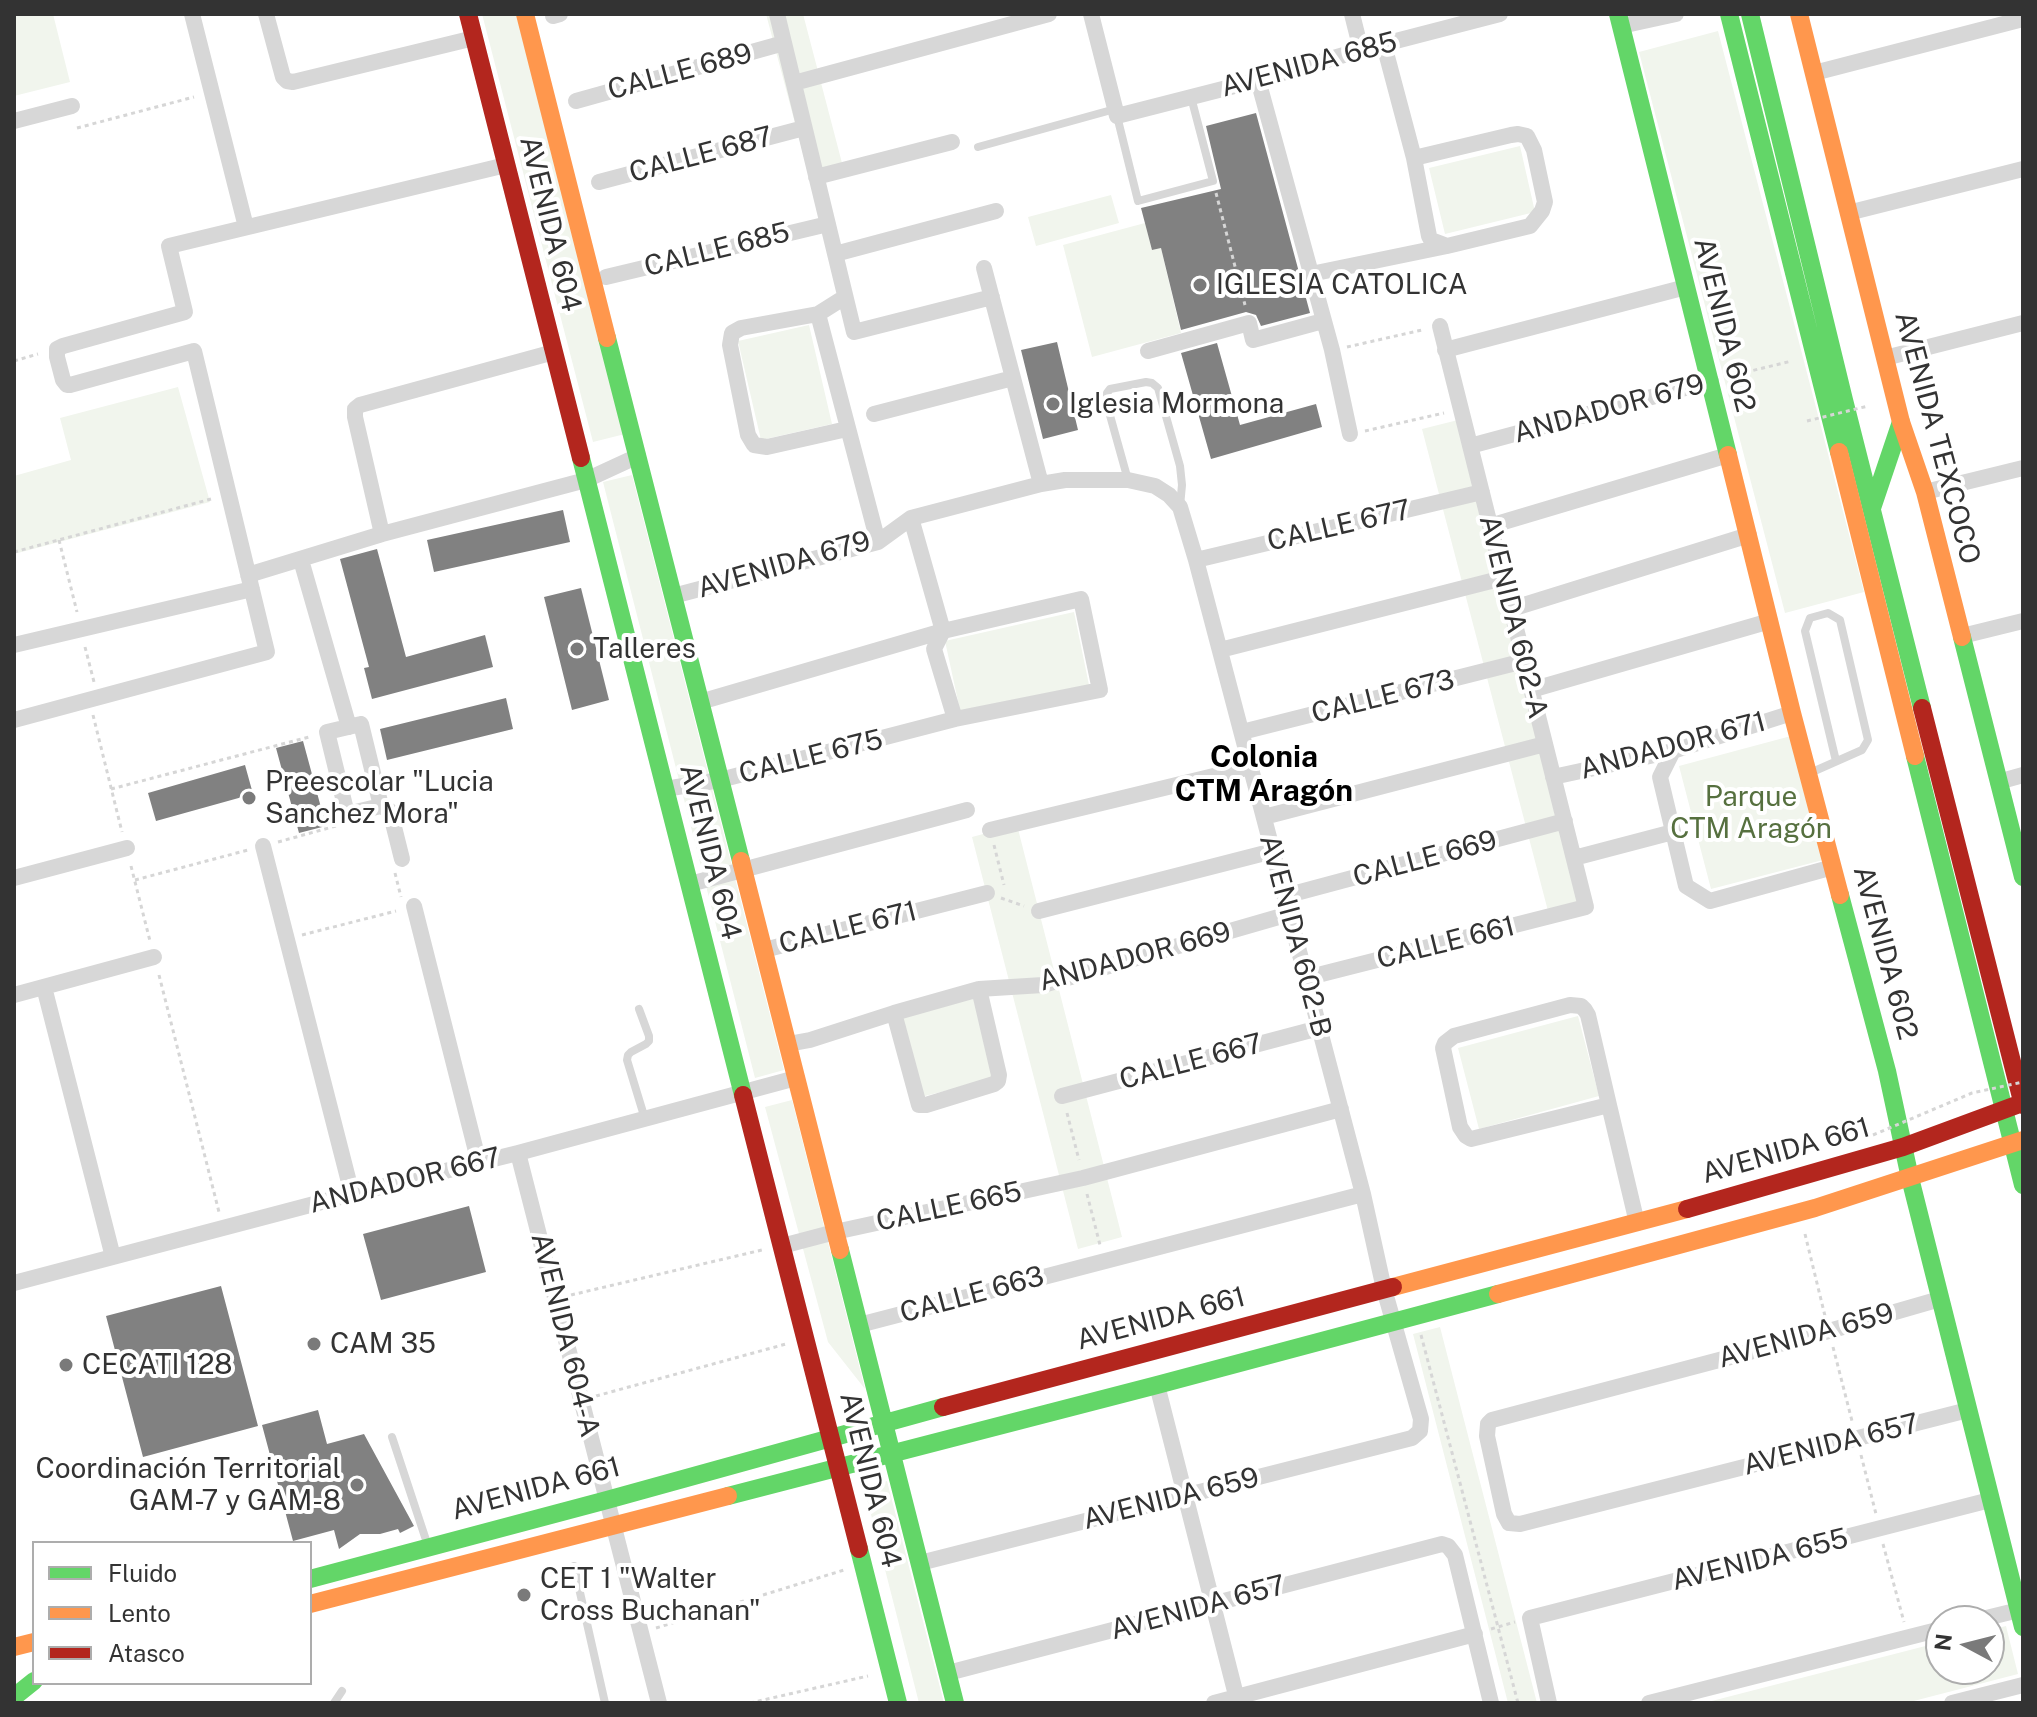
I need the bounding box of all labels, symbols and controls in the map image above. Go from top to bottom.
street label: AVENIDA 685 [1217,25,1401,105]
street label: CALLE 689 [604,37,756,107]
street label: CALLE 687 [626,120,776,190]
street label: AVENIDA 604 [512,133,588,315]
street label: CALLE 685 [641,216,793,284]
street label: AVENIDA 602 [1686,234,1762,416]
place label: IGLESIA CATOLICA [1216,268,1468,302]
marker: IGLESIA CATOLICA [1191,276,1209,294]
street label: AVENIDA TEXCOCO [1887,308,1987,568]
street label: ANDADOR 679 [1510,367,1708,451]
place label: Iglesia Mormona [1069,387,1284,421]
marker: Iglesia Mormona [1044,395,1062,413]
street label: CALLE 677 [1264,493,1414,559]
street label: AVENIDA 602-A [1472,512,1554,722]
street label: AVENIDA 679 [694,524,874,606]
place label: Talleres [593,632,696,666]
marker: Talleres [568,640,586,658]
street label: CALLE 673 [1308,663,1458,731]
street label: ANDADOR 671 [1576,705,1770,787]
street label: CALLE 675 [736,723,886,791]
district label: Colonia CTM Aragón [1175,740,1353,810]
street label: AVENIDA 604 [672,761,748,943]
place label: Preescolar "Lucia Sanchez Mora" [265,765,494,831]
park label: Parque CTM Aragón [1670,780,1832,846]
marker: Preescolar "Lucia Sanchez Mora" [240,789,258,807]
street label: CALLE 669 [1350,824,1500,894]
street label: AVENIDA 602-B [1252,831,1338,1041]
street label: AVENIDA 602 [1846,862,1924,1044]
street label: CALLE 671 [776,895,920,961]
street label: CALLE 661 [1373,910,1519,976]
street label: ANDADOR 669 [1035,915,1235,999]
street label: CALLE 667 [1116,1027,1266,1097]
street label: AVENIDA 661 [1698,1111,1874,1191]
street label: ANDADOR 667 [306,1141,504,1221]
street label: CALLE 665 [873,1175,1025,1239]
street label: AVENIDA 604-A [523,1229,607,1441]
street label: CALLE 663 [896,1260,1048,1330]
street label: AVENIDA 661 [1073,1280,1249,1358]
street label: AVENIDA 659 [1715,1296,1897,1376]
place label: CAM 35 [330,1327,436,1361]
marker: CAM 35 [305,1335,323,1353]
place label: CECATI 128 [82,1348,232,1382]
marker: CECATI 128 [57,1356,75,1374]
street label: AVENIDA 604 [832,1389,908,1571]
street label: AVENIDA 657 [1740,1407,1922,1483]
street label: AVENIDA 661 [448,1450,624,1528]
place label: Coordinación Territorial GAM-7 y GAM-8 [35,1452,341,1518]
street label: AVENIDA 659 [1079,1461,1263,1537]
marker: Coordinación Territorial GAM-7 y GAM-8 [348,1476,366,1494]
street label: AVENIDA 655 [1668,1522,1852,1598]
legend [32,1541,312,1685]
text: Fluido [108,1559,177,1587]
place label: CET 1 "Walter Cross Buchanan" [540,1562,761,1628]
street label: AVENIDA 657 [1107,1569,1289,1647]
marker: CET 1 "Walter Cross Buchanan" [515,1586,533,1604]
text: Lento [108,1599,171,1627]
north arrow [1925,1605,2005,1685]
text: N [1929,1632,1957,1652]
text: Atasco [108,1639,185,1667]

